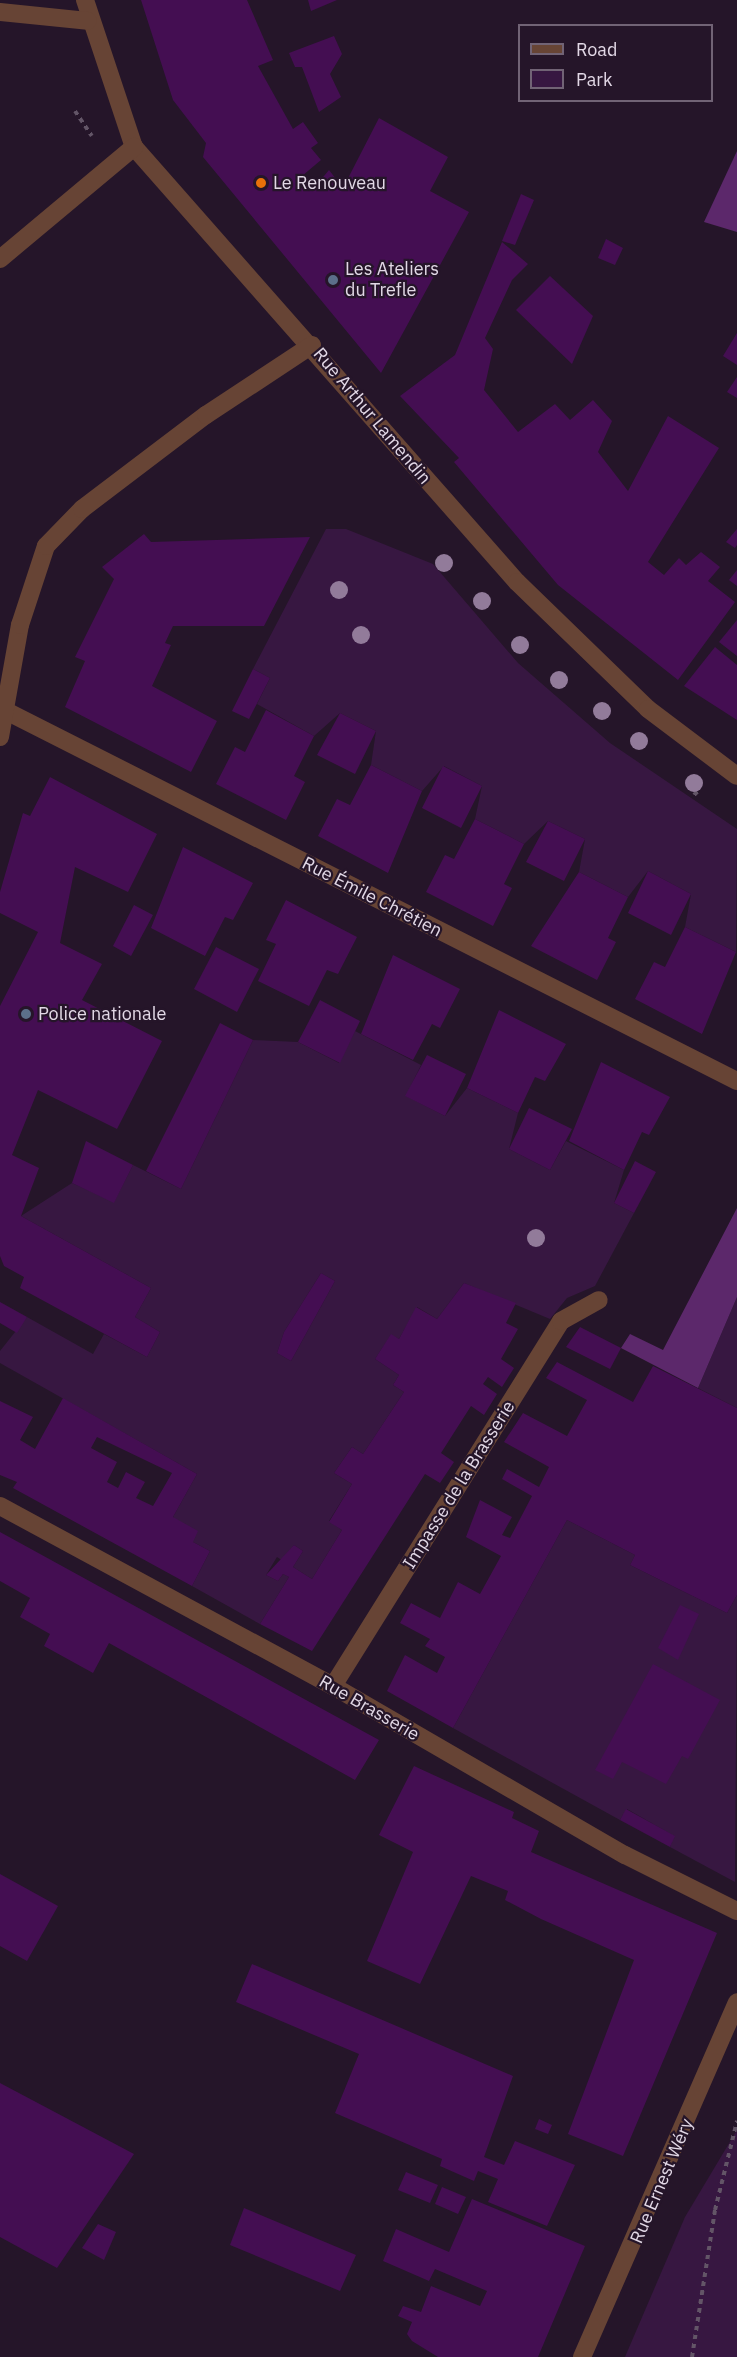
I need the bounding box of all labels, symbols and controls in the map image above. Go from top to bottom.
legend [518,24,713,102]
text: Road [576,38,617,61]
text: Park [576,68,612,91]
place label: Le Renouveau [273,172,386,194]
marker: Le Renouveau [254,176,268,190]
place label: Les Ateliers du Trefle [345,259,439,302]
marker: Les Ateliers du Trefle [326,273,340,287]
street label: Rue Arthur Lamendin [309,343,435,489]
street label: Rue Émile Chrétien [298,852,446,942]
place label: Police nationale [38,1003,166,1025]
marker: Police nationale [19,1007,33,1021]
street label: Impasse de la Brasserie [398,1397,520,1573]
street label: Rue Brasserie [315,1671,423,1745]
street label: Rue Ernest Wéry [626,2115,698,2247]

